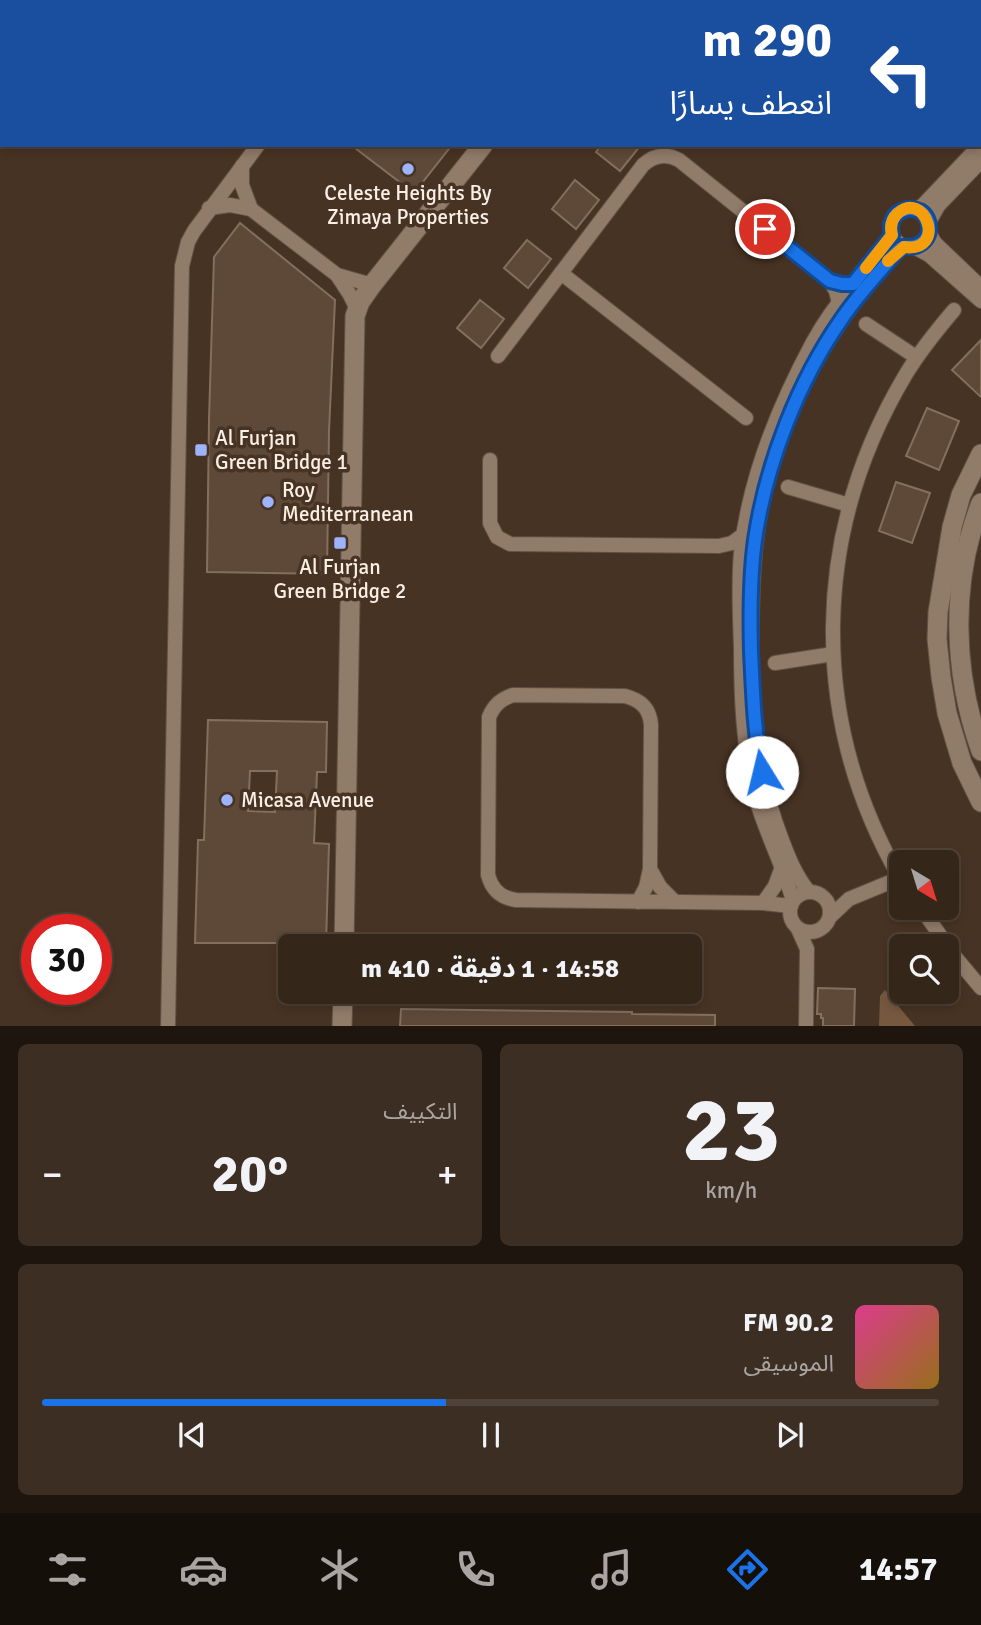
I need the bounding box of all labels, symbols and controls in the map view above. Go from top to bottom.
text: 290 m [702,10,832,70]
icon: left [856,28,947,119]
text: انعطف يسارًا [670,84,832,123]
marker: Celeste Heights By Zimaya Properties [400,161,416,177]
place label: Celeste Heights By Zimaya Properties [324,180,492,230]
pin [735,199,795,259]
icon: arrive [746,210,784,248]
place label: Al Furjan Green Bridge 1 [215,425,348,475]
marker: Al Furjan Green Bridge 1 [193,442,209,458]
place label: Roy Mediterranean [282,477,414,527]
marker: Roy Mediterranean [260,494,276,510]
marker: Al Furjan Green Bridge 2 [332,535,348,551]
place label: Al Furjan Green Bridge 2 [274,554,406,604]
position arrow [725,735,799,809]
place label: Micasa Avenue [241,787,374,813]
marker: Micasa Avenue [219,792,235,808]
north arrow [889,850,959,920]
map controls [889,850,959,1004]
speed limit sign: 30 [21,914,112,1005]
button: search [889,934,959,1004]
text: 14:58 · 1 دقيقة · 410 m [361,953,619,985]
text: 23 [682,1074,780,1187]
text: التكييف [383,1097,458,1126]
text: 20° [211,1142,288,1206]
text: − [42,1151,63,1198]
text: + [437,1151,458,1198]
text: km/h [705,1176,757,1205]
text: 90.2 FM [743,1307,834,1339]
text: الموسيقى [743,1349,834,1378]
icon: previous [173,1416,211,1454]
icon: pause [472,1416,510,1454]
icon: next [771,1416,809,1454]
icon: filters [43,1545,92,1594]
icon: car [179,1545,228,1594]
icon: climate [315,1545,364,1594]
icon: phone [451,1545,500,1594]
icon: music [587,1545,636,1594]
icon: directions [723,1545,772,1594]
text: 14:57 [859,1550,938,1589]

